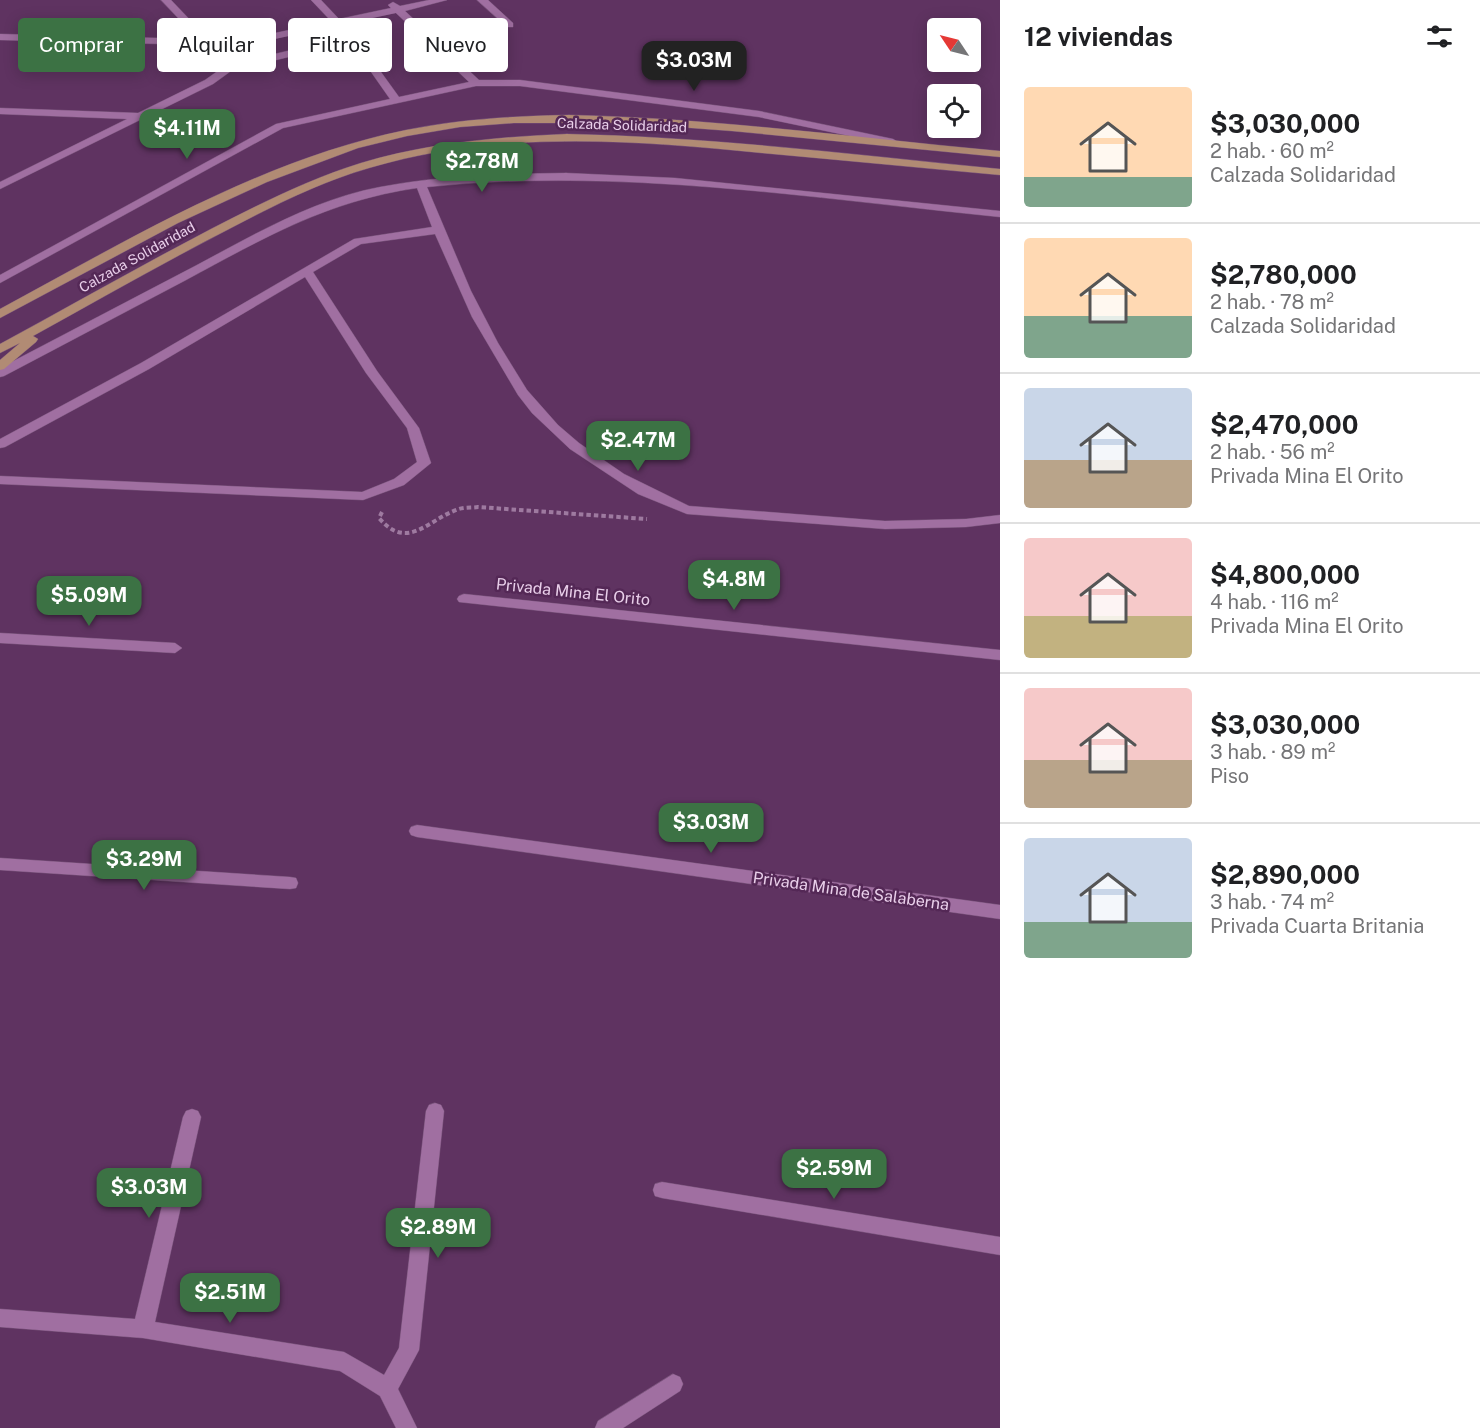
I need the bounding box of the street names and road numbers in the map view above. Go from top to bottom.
street label: Calzada Solidaridad [557,115,687,135]
street label: Calzada Solidaridad [76,218,198,296]
street label: Privada Mina El Orito [495,574,651,610]
street label: Privada Mina de Salaberna [752,868,950,914]

